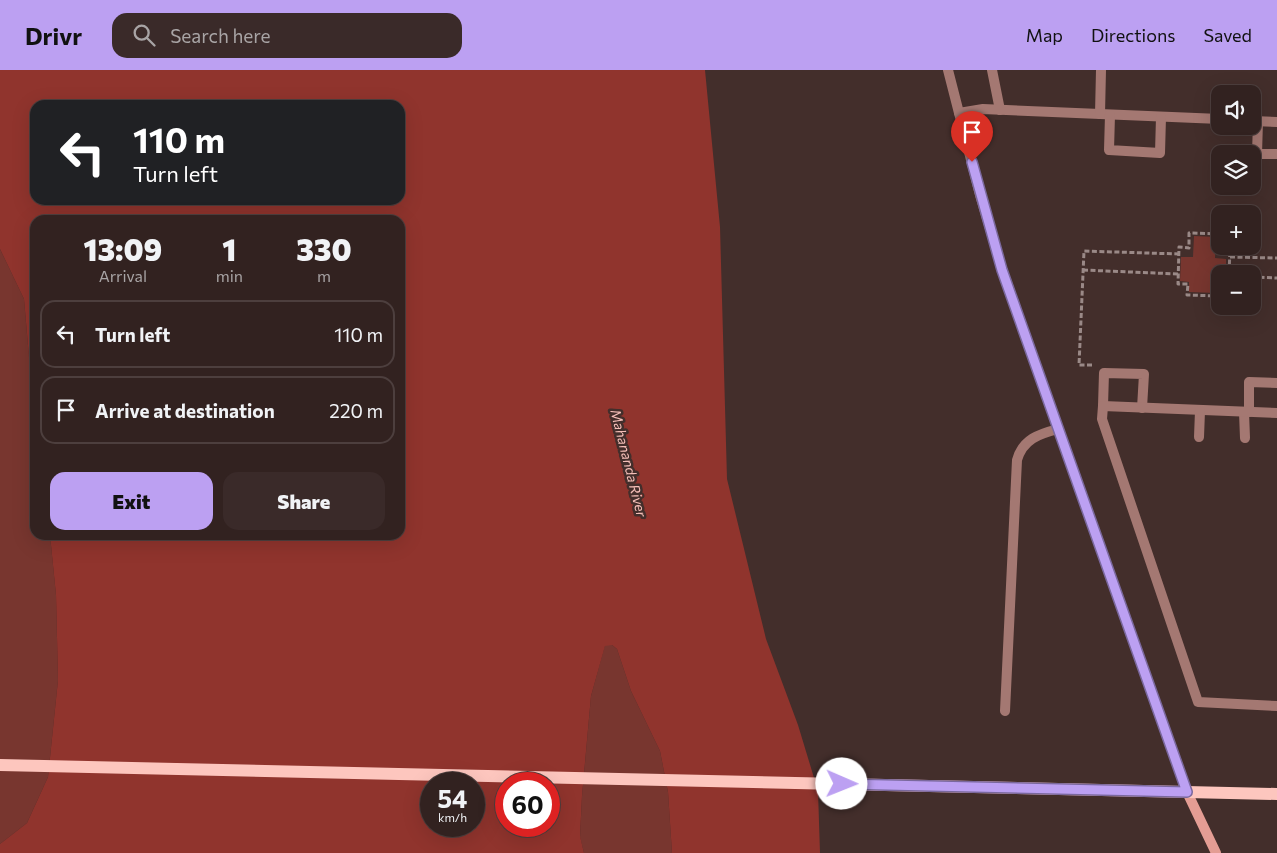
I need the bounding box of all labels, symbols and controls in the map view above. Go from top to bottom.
search box [112,13,462,58]
text: Drivr [25,21,82,50]
icon: search [130,21,158,49]
text: Search here [170,24,271,47]
text: Map [1026,24,1063,46]
text: Directions [1091,24,1175,46]
text: Saved [1203,24,1252,46]
map controls [1211,85,1261,315]
button: sound [1211,85,1261,135]
pin [951,111,993,162]
text: 110 m [133,117,225,160]
icon: arrive [958,118,986,146]
icon: left [50,120,115,185]
button: layers [1211,145,1261,195]
text: Turn left [133,160,218,187]
button: + [1211,205,1261,255]
text: 13:09 [83,230,162,267]
text: 1 [222,230,236,267]
text: 330 [296,230,352,267]
button: − [1211,265,1261,315]
text: Arrival [99,266,147,285]
text: min [216,266,243,285]
text: m [317,266,331,285]
icon: left [52,320,80,348]
text: Turn left [95,323,170,346]
text: 110 m [334,323,383,346]
icon: arrive [52,396,80,424]
text: Arrive at destination [95,399,275,422]
text: 220 m [329,399,383,422]
water label: Mahananda River [607,407,651,519]
button: Exit [50,472,213,530]
button: Share [223,472,385,530]
position arrow [815,757,867,809]
speed limit sign: 60 [495,772,560,837]
text: 54 [438,783,467,813]
text: km/h [438,810,467,824]

